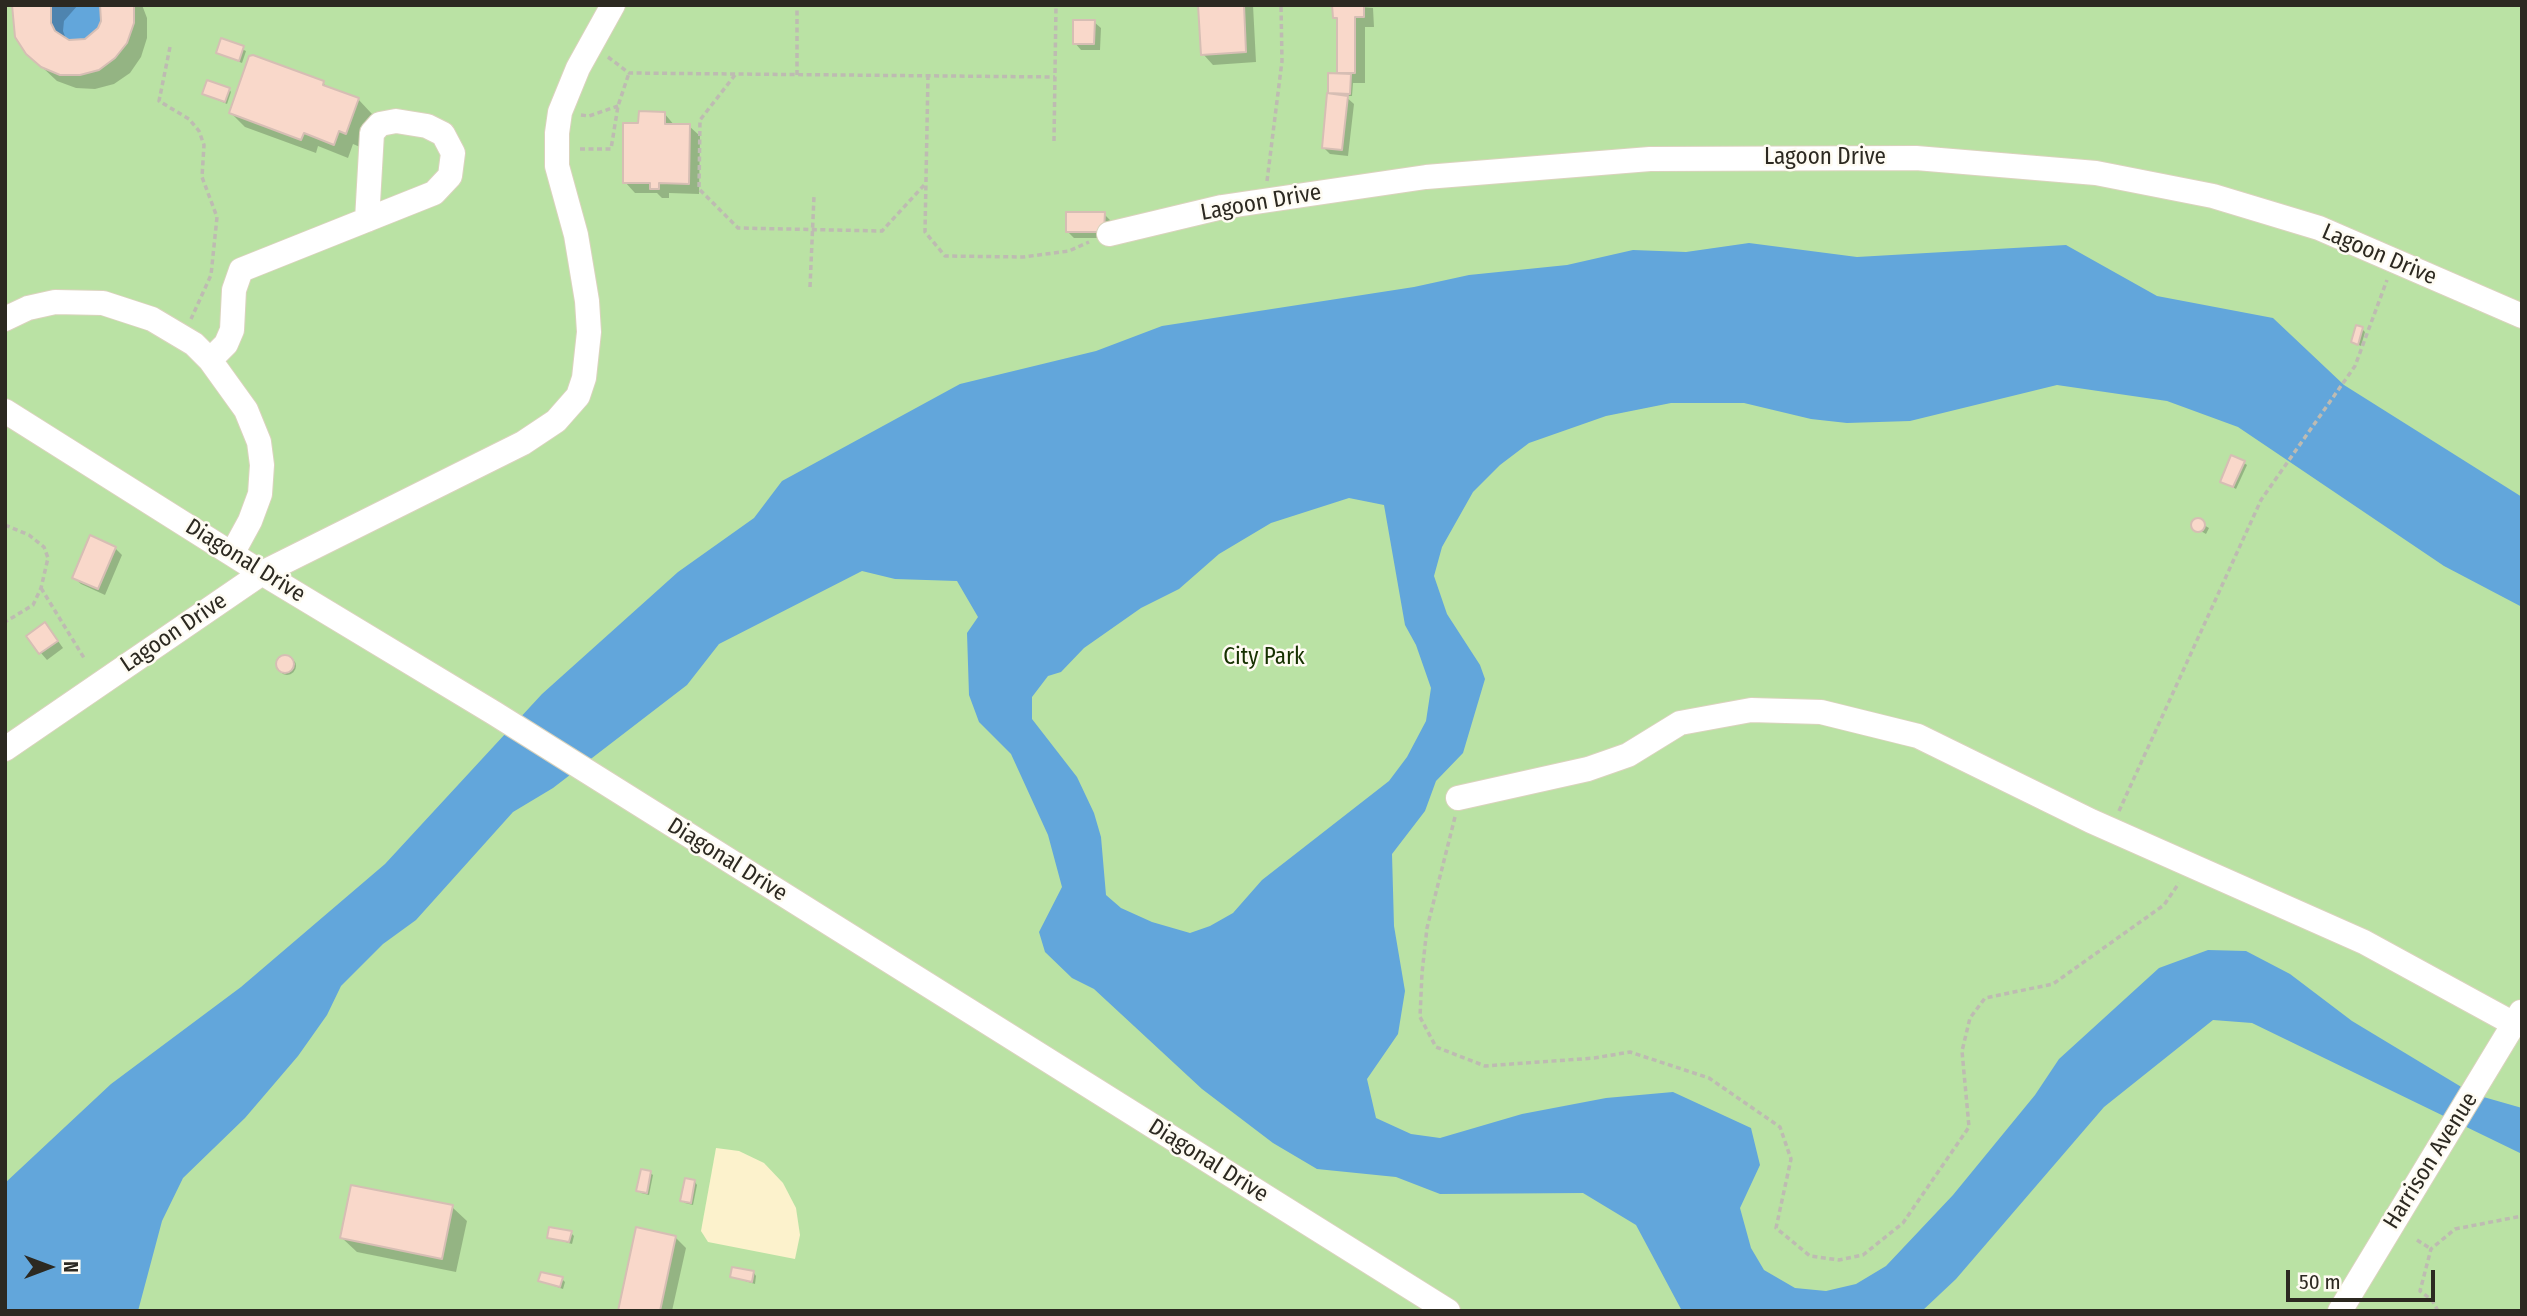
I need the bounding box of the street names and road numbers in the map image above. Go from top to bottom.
street label: Lagoon Drive [1764,144,1886,172]
street label: Lagoon Drive [1199,179,1323,227]
street label: Lagoon Drive [2317,218,2441,292]
street label: Diagonal Drive [180,513,310,609]
street label: Lagoon Drive [116,587,232,679]
street label: Diagonal Drive [662,812,792,908]
street label: Harrison Avenue [2378,1088,2484,1234]
street label: Diagonal Drive [1143,1113,1273,1209]

